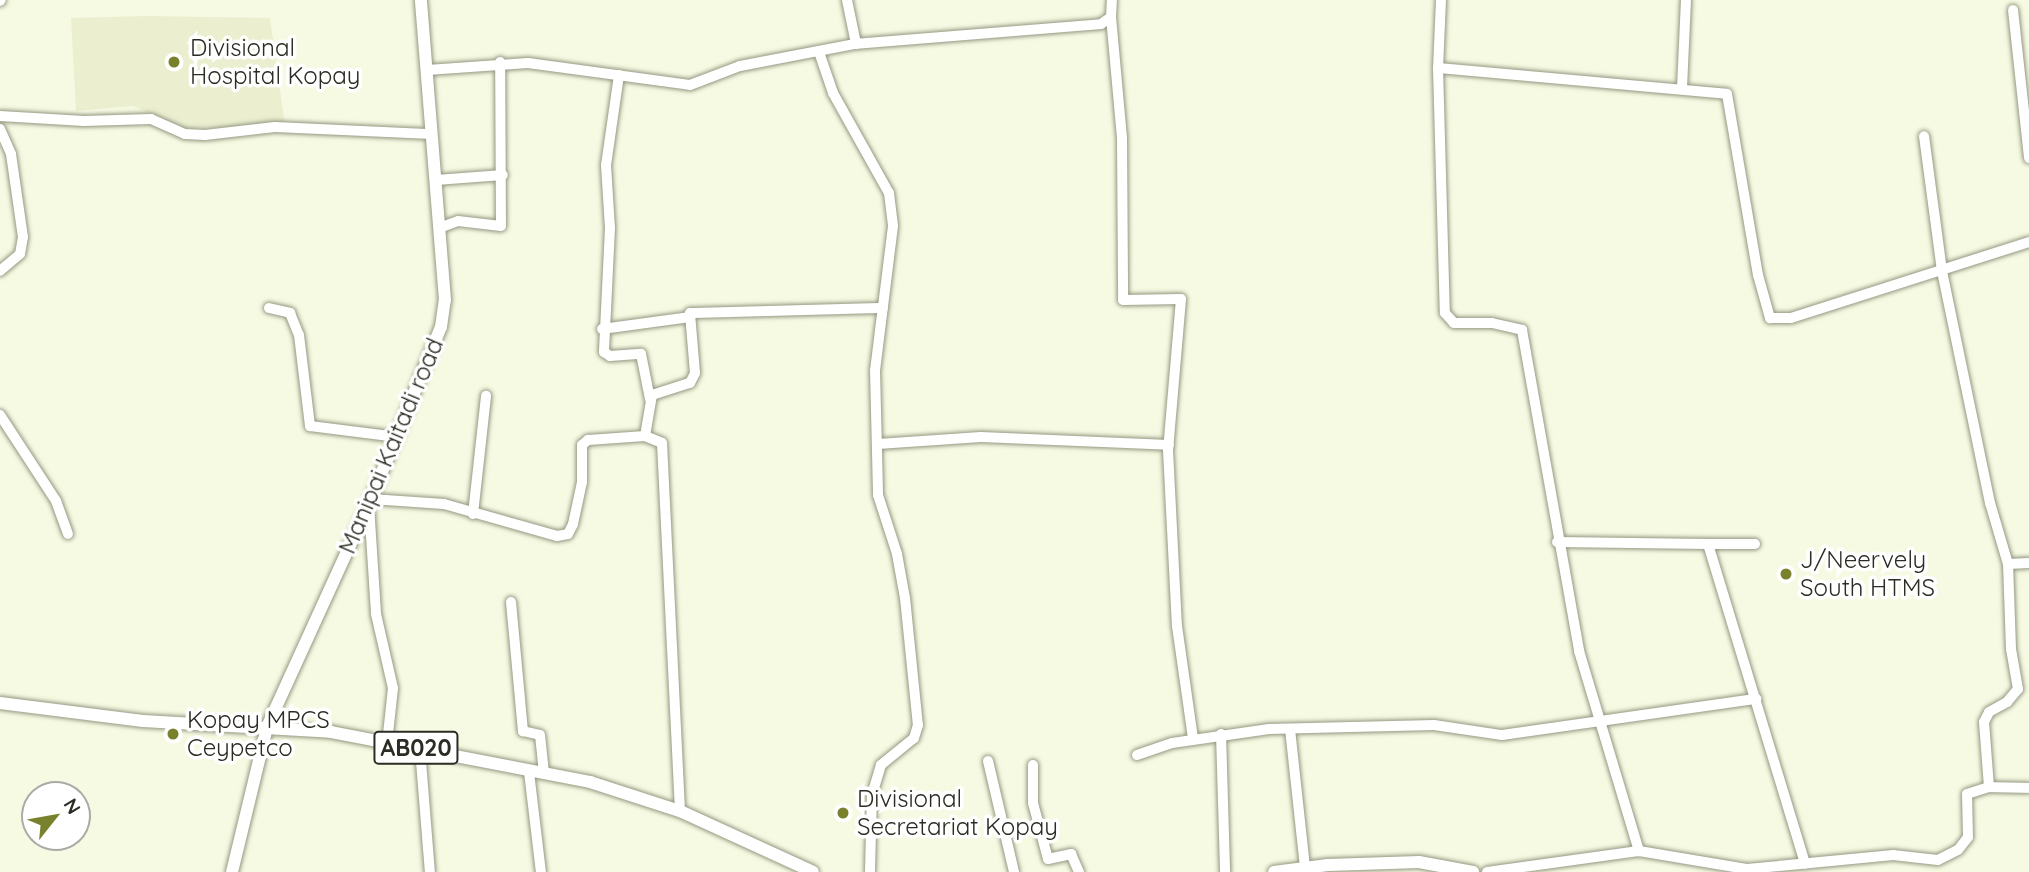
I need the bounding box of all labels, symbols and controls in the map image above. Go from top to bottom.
place label: Divisional Hospital Kopay [190,34,360,90]
marker: Divisional Hospital Kopay [164,52,184,72]
street label: Manipai Kaitadi road [333,334,449,558]
place label: J/Neervely South HTMS [1800,546,1935,602]
marker: J/Neervely South HTMS [1778,566,1794,582]
place label: Kopay MPCS Ceypetco [187,706,330,762]
marker: Kopay MPCS Ceypetco [165,726,181,742]
road number: AB020 [372,728,460,768]
north arrow [21,781,91,851]
place label: Divisional Secretariat Kopay [857,785,1058,841]
text: N [58,794,86,818]
marker: Divisional Secretariat Kopay [835,805,851,821]

